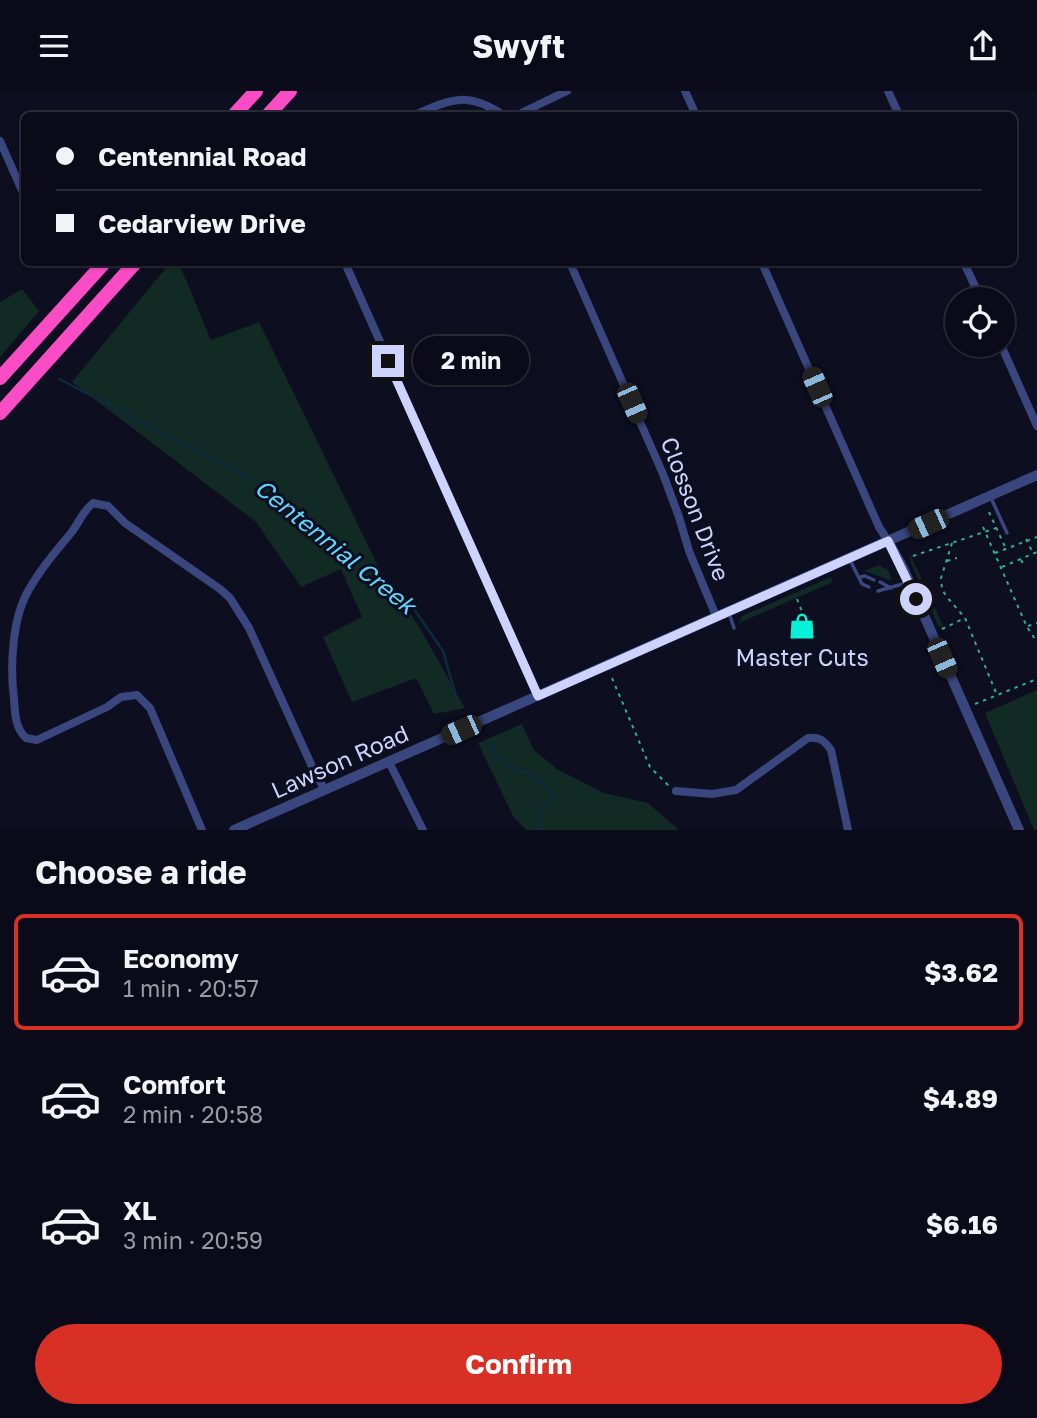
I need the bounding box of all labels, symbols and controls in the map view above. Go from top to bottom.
icon: menu [35,27,73,65]
text: Swyft [472,27,565,65]
icon: share [964,27,1002,65]
text: Centennial Road [98,141,306,172]
text: Cedarview Drive [98,208,306,239]
map controls [945,287,1015,357]
button: locate [945,287,1015,357]
callout: 2 min [412,337,528,385]
route end [372,345,404,377]
text: 2 min [441,346,501,374]
car [799,364,836,410]
car [614,380,651,426]
street label: Closson Drive [656,433,736,584]
water label: Centennial Creek [250,472,424,621]
car [905,506,952,542]
route start [900,583,932,615]
shop icon: Master Cuts [787,611,817,641]
car [924,635,961,681]
place label: Master Cuts [735,643,869,671]
car [438,712,485,748]
street label: Lawson Road [267,718,412,804]
text: Choose a ride [35,853,247,891]
icon: car [39,941,102,1004]
text: Economy [123,943,239,974]
text: $3.62 [924,957,998,988]
text: 1 min · 20:57 [123,974,259,1002]
icon: car [39,1067,102,1130]
text: Comfort [123,1069,226,1100]
text: $4.89 [923,1083,998,1114]
text: 2 min · 20:58 [123,1100,263,1128]
icon: car [39,1193,102,1256]
text: XL [123,1195,157,1226]
text: $6.16 [926,1209,998,1240]
text: 3 min · 20:59 [123,1226,263,1254]
button: Confirm [35,1324,1002,1404]

